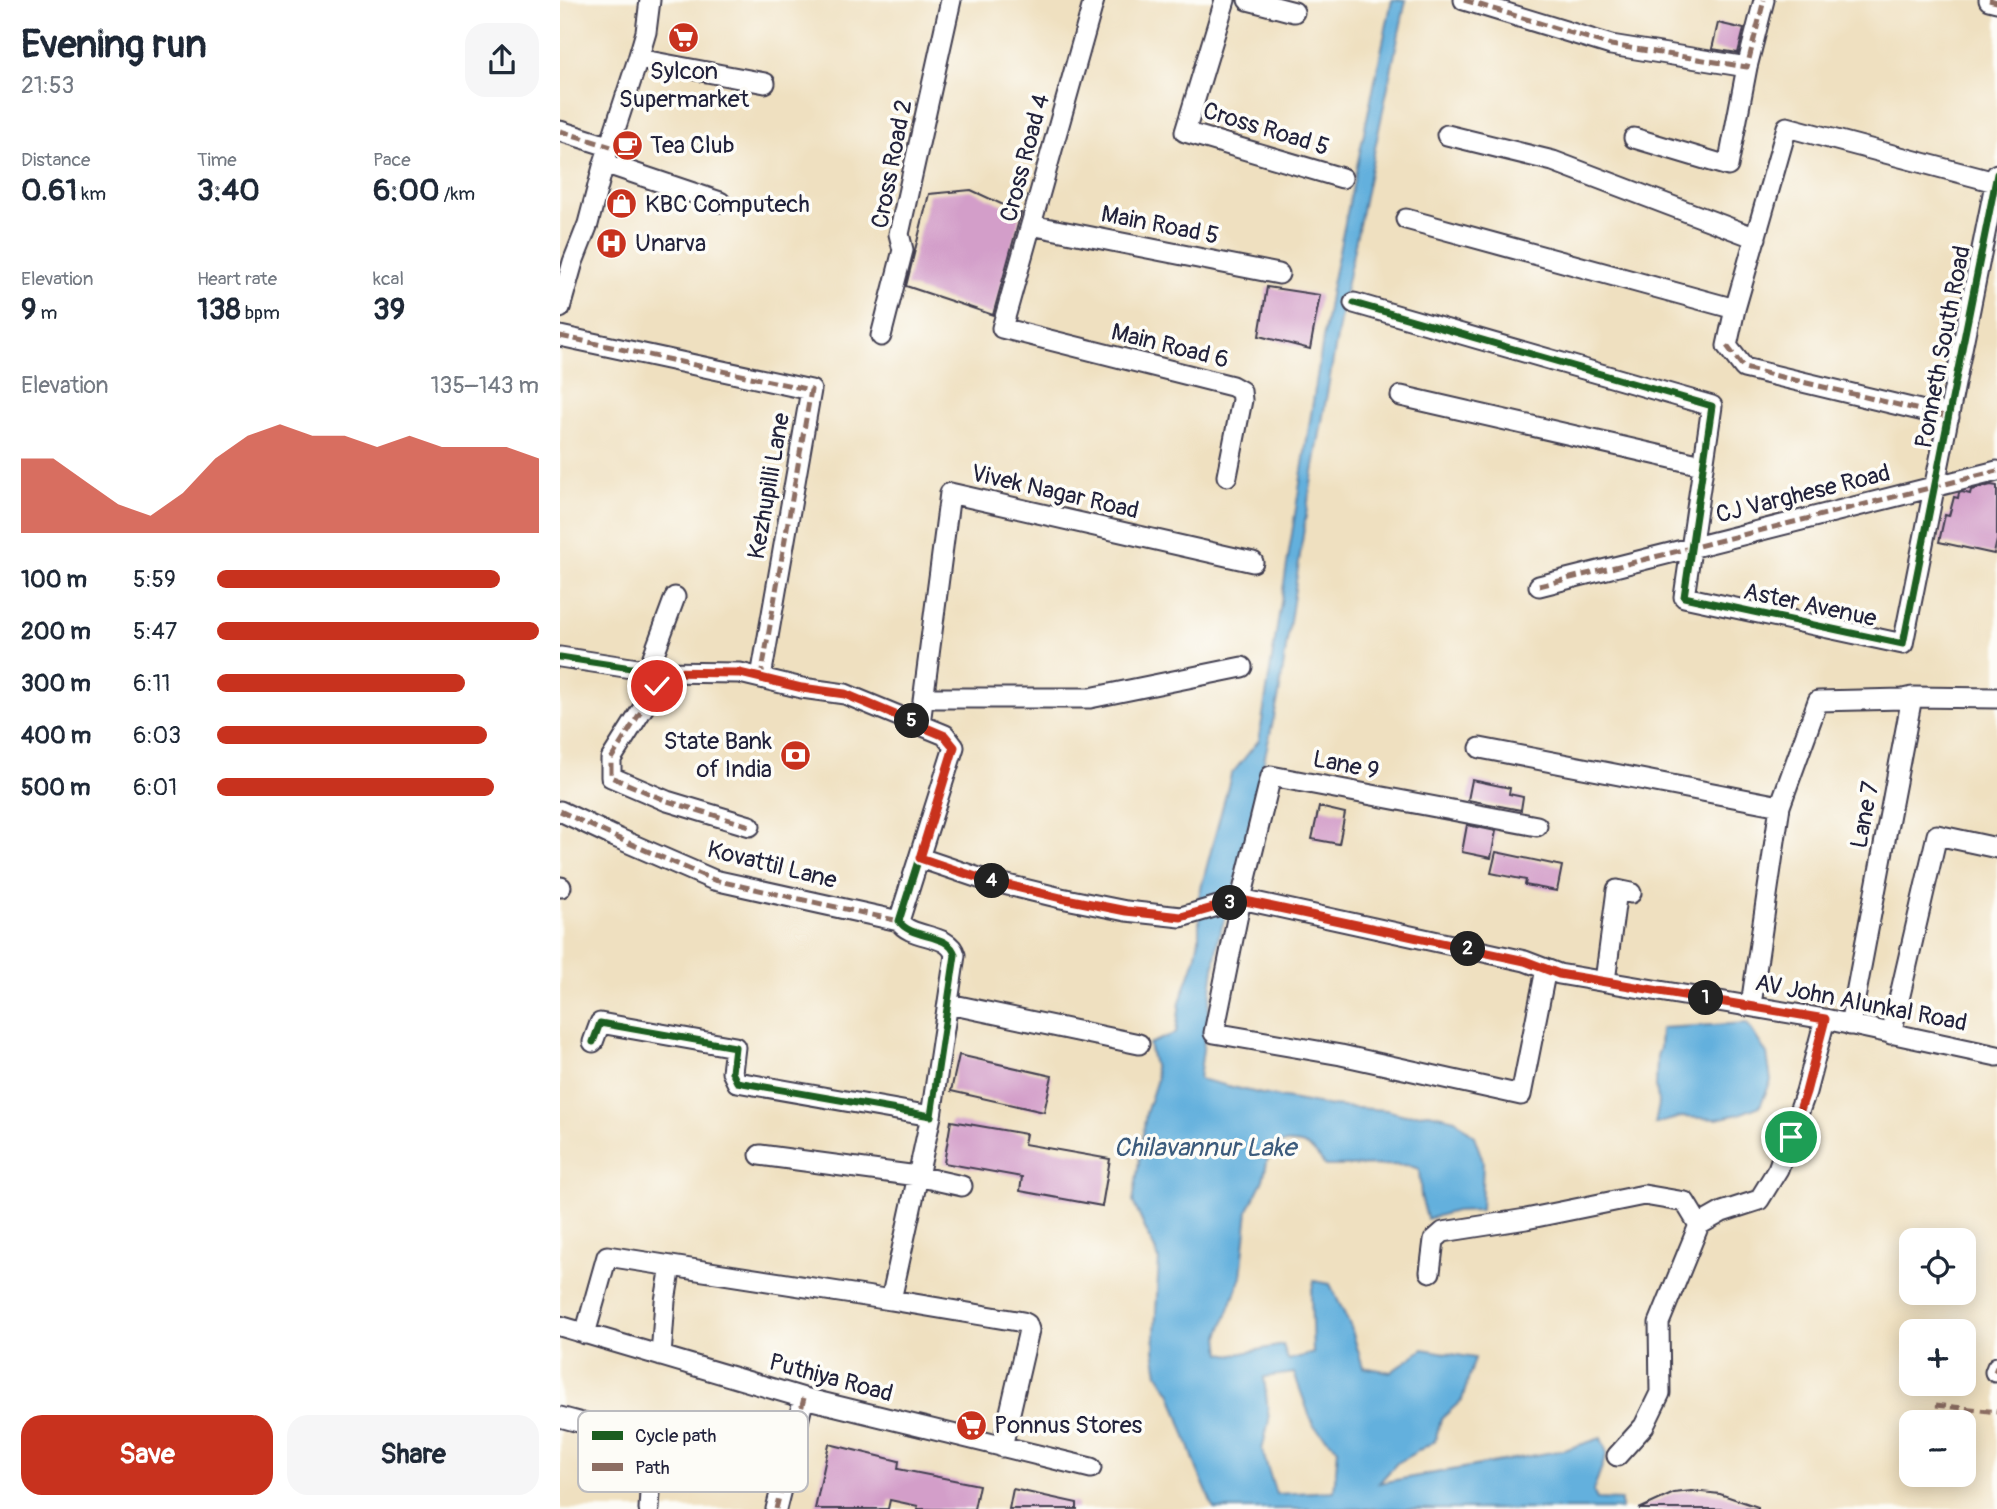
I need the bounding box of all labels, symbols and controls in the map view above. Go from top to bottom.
supermarket icon: Sylcon Supermarket [667,20,701,54]
text: Evening run [21,21,207,69]
button: share [465,23,539,97]
place label: Sylcon Supermarket [619,57,749,114]
text: 21:53 [21,71,74,100]
street label: Cross Road 4 [994,91,1056,225]
street label: Cross Road 5 [1199,96,1333,162]
street label: Cross Road 2 [865,97,919,231]
cafe icon: Tea Club [610,128,644,162]
place label: Tea Club [650,131,734,160]
text: Distance [21,148,90,172]
text: Time [197,148,237,172]
text: Pace [373,148,411,172]
text: 0.61 [21,172,77,209]
text: 3:40 [197,172,260,209]
text: 6:00 [373,172,439,209]
text: km [77,182,106,206]
text: /km [439,182,475,206]
shop icon: KBC Computech [605,187,639,221]
place label: KBC Computech [645,190,810,219]
street label: Main Road 5 [1099,199,1221,251]
hospital icon: Unarva [595,226,629,260]
place label: Unarva [635,229,706,258]
street label: Ponneth South Road [1909,243,1977,451]
text: Elevation [21,267,93,291]
text: Heart rate [197,267,277,291]
text: kcal [373,267,404,291]
text: 9 [21,291,36,328]
text: 138 [197,291,241,328]
text: 39 [373,291,405,328]
text: m [36,301,57,325]
text: bpm [241,301,280,325]
street label: Main Road 6 [1108,317,1232,375]
text: Elevation [21,371,109,400]
text: 135–143 m [431,371,539,400]
street label: Kezhupilli Lane [742,410,796,561]
street label: CJ Varghese Road [1713,458,1893,530]
street label: Vivek Nagar Road [968,459,1142,525]
text: 100 m [21,565,87,594]
text: 5:59 [133,565,176,594]
street label: Aster Avenue [1741,577,1879,633]
text: 200 m [21,617,91,646]
text: 5:47 [133,617,177,646]
pin [627,656,687,716]
icon: check [638,667,676,705]
text: 300 m [21,669,91,698]
text: 6:11 [133,669,171,698]
pin: 5 [894,704,930,738]
text: 5 [906,708,917,732]
text: 400 m [21,721,91,750]
text: 6:03 [133,721,181,750]
place label: State Bank of India [664,727,772,784]
bank icon: State Bank of India [778,738,812,772]
street label: Lane 9 [1310,744,1382,786]
text: 500 m [21,773,90,802]
text: 6:01 [133,773,177,802]
street label: Lane 7 [1844,779,1886,851]
street label: Kovattil Lane [704,835,840,895]
pin: 4 [974,864,1010,898]
text: 4 [986,868,997,892]
pin: 3 [1212,886,1248,920]
text: 3 [1224,890,1235,914]
pin: 2 [1450,932,1486,967]
text: 2 [1462,936,1473,960]
street label: AV John Alunkal Road [1753,968,1969,1038]
pin: 1 [1688,981,1724,1016]
text: 1 [1702,985,1709,1009]
pin [1761,1107,1821,1167]
icon: arrive [1772,1118,1810,1156]
water label: Chilavannur Lake [1114,1132,1298,1164]
map controls [1899,1228,1976,1487]
button: locate [1899,1228,1976,1305]
button: + [1899,1319,1976,1396]
street label: Puthiya Road [766,1348,896,1408]
supermarket icon: Ponnus Stores [954,1408,988,1442]
button: − [1899,1410,1976,1487]
legend [578,1411,808,1492]
place label: Ponnus Stores [994,1411,1143,1440]
button: Save [21,1415,273,1495]
button: Share [287,1415,539,1495]
text: Cycle path [635,1424,716,1448]
text: Path [635,1456,670,1480]

